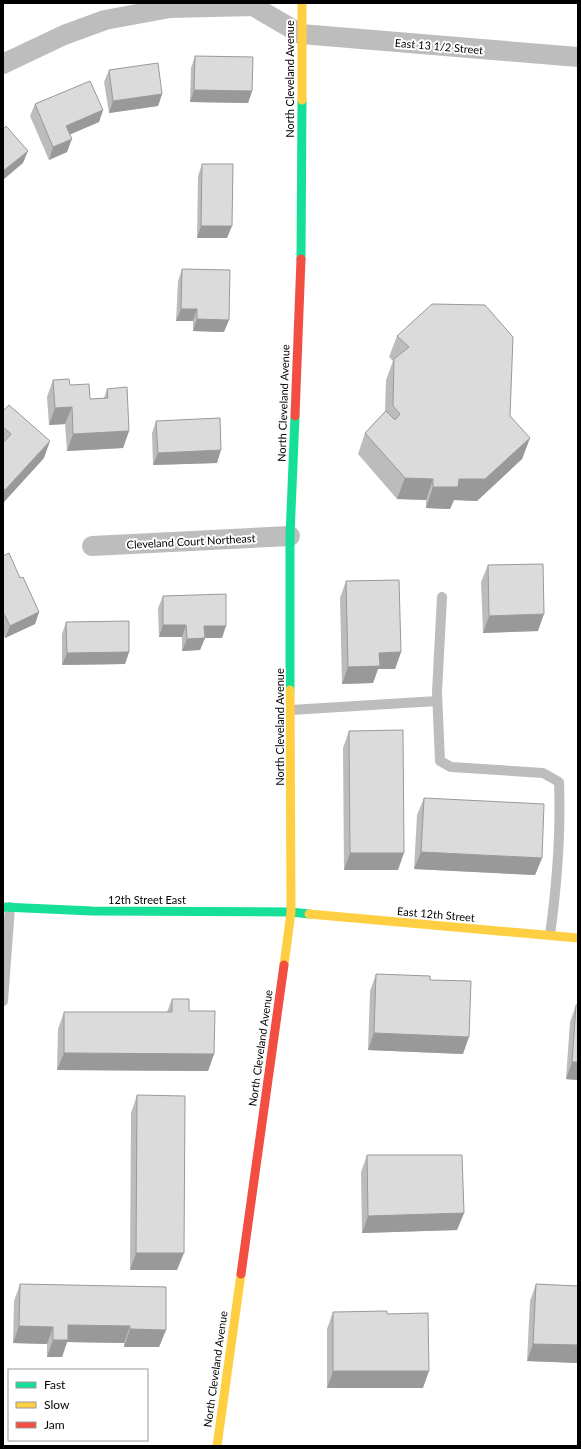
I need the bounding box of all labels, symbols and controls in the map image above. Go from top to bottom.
street label: North Cleveland Avenue [283,20,296,138]
street label: East 13 1/2 Street [394,36,484,56]
street label: North Cleveland Avenue [274,344,292,462]
street label: Cleveland Court Northeast [126,531,256,551]
street label: North Cleveland Avenue [273,668,286,786]
street label: 12th Street East [108,893,186,906]
street label: East 12th Street [397,904,475,924]
street label: North Cleveland Avenue [245,989,275,1107]
street label: North Cleveland Avenue [200,1310,230,1428]
legend [8,1369,148,1441]
text: Fast [44,1377,66,1392]
text: Slow [44,1397,70,1412]
text: Jam [44,1417,65,1432]

